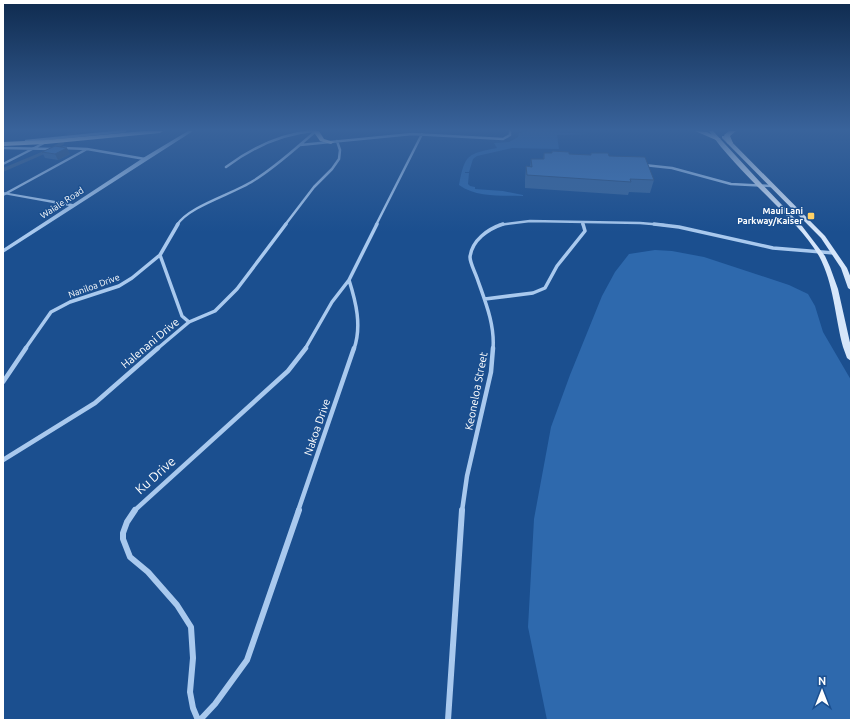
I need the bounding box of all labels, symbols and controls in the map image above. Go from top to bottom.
street label: Waiale Road [38,185,86,221]
place label: Maui Lani Parkway/Kaiser [737,206,803,226]
marker: Maui Lani Parkway/Kaiser [806,211,816,221]
street label: Naniloa Drive [67,272,121,300]
street label: Halenani Drive [119,315,181,371]
street label: Keoneloa Street [463,350,490,431]
street label: Nakoa Drive [302,397,332,457]
street label: Ku Drive [132,453,178,497]
north arrow [802,671,842,711]
text: N [818,675,826,687]

